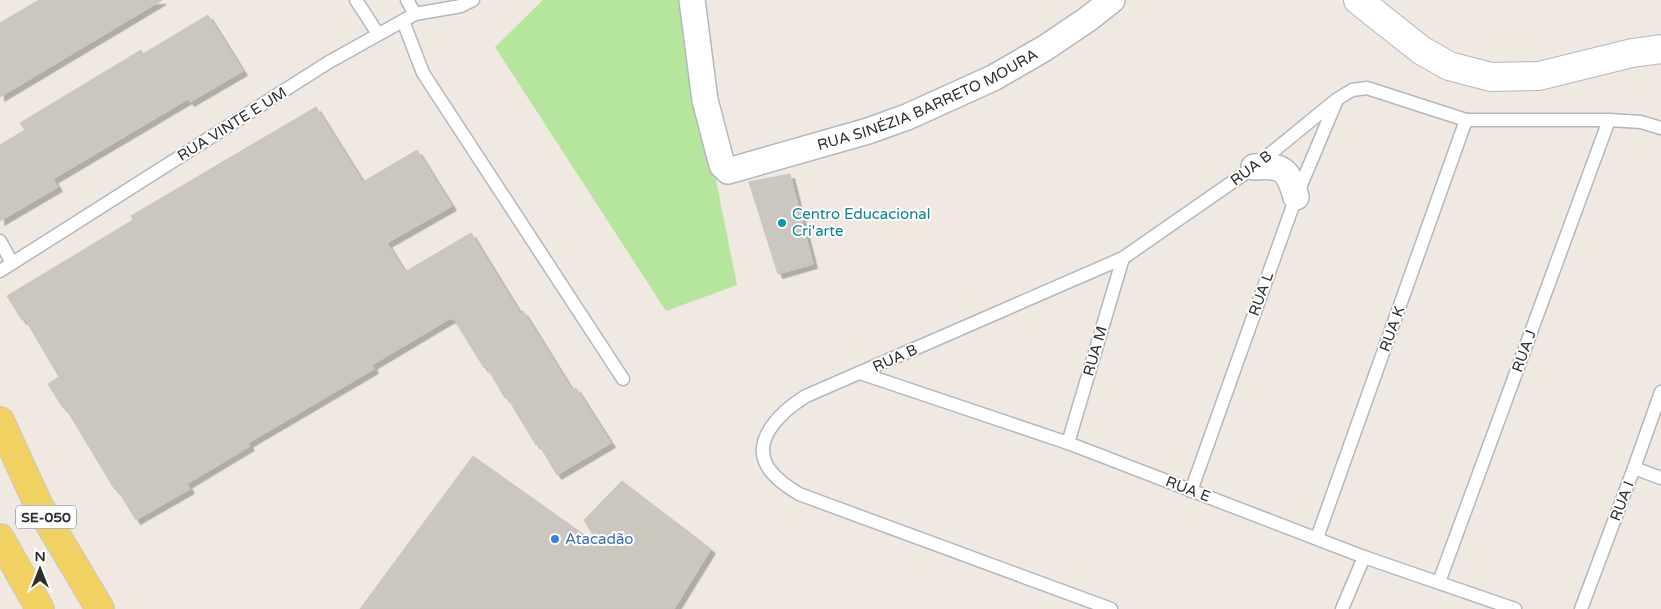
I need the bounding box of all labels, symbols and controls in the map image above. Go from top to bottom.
street label: RUA SINÉZIA BARRETO MOURA [815,45,1041,154]
street label: RUA VINTE E UM [174,83,290,165]
street label: RUA B [1227,147,1275,189]
place label: Centro Educacional Cri'arte [792,205,930,240]
marker: Centro Educacional Cri'arte [776,217,788,229]
street label: RUA L [1245,269,1277,318]
street label: RUA K [1376,304,1408,354]
street label: RUA M [1079,324,1111,378]
street label: RUA J [1508,327,1540,375]
street label: RUA B [870,340,920,376]
street label: RUA E [1163,472,1213,506]
street label: RUA I [1606,479,1638,523]
road number: SE-050 [16,506,76,528]
place label: Atacadão [565,530,633,548]
marker: Atacadão [549,533,561,545]
north arrow [15,544,65,594]
text: N [34,548,46,565]

